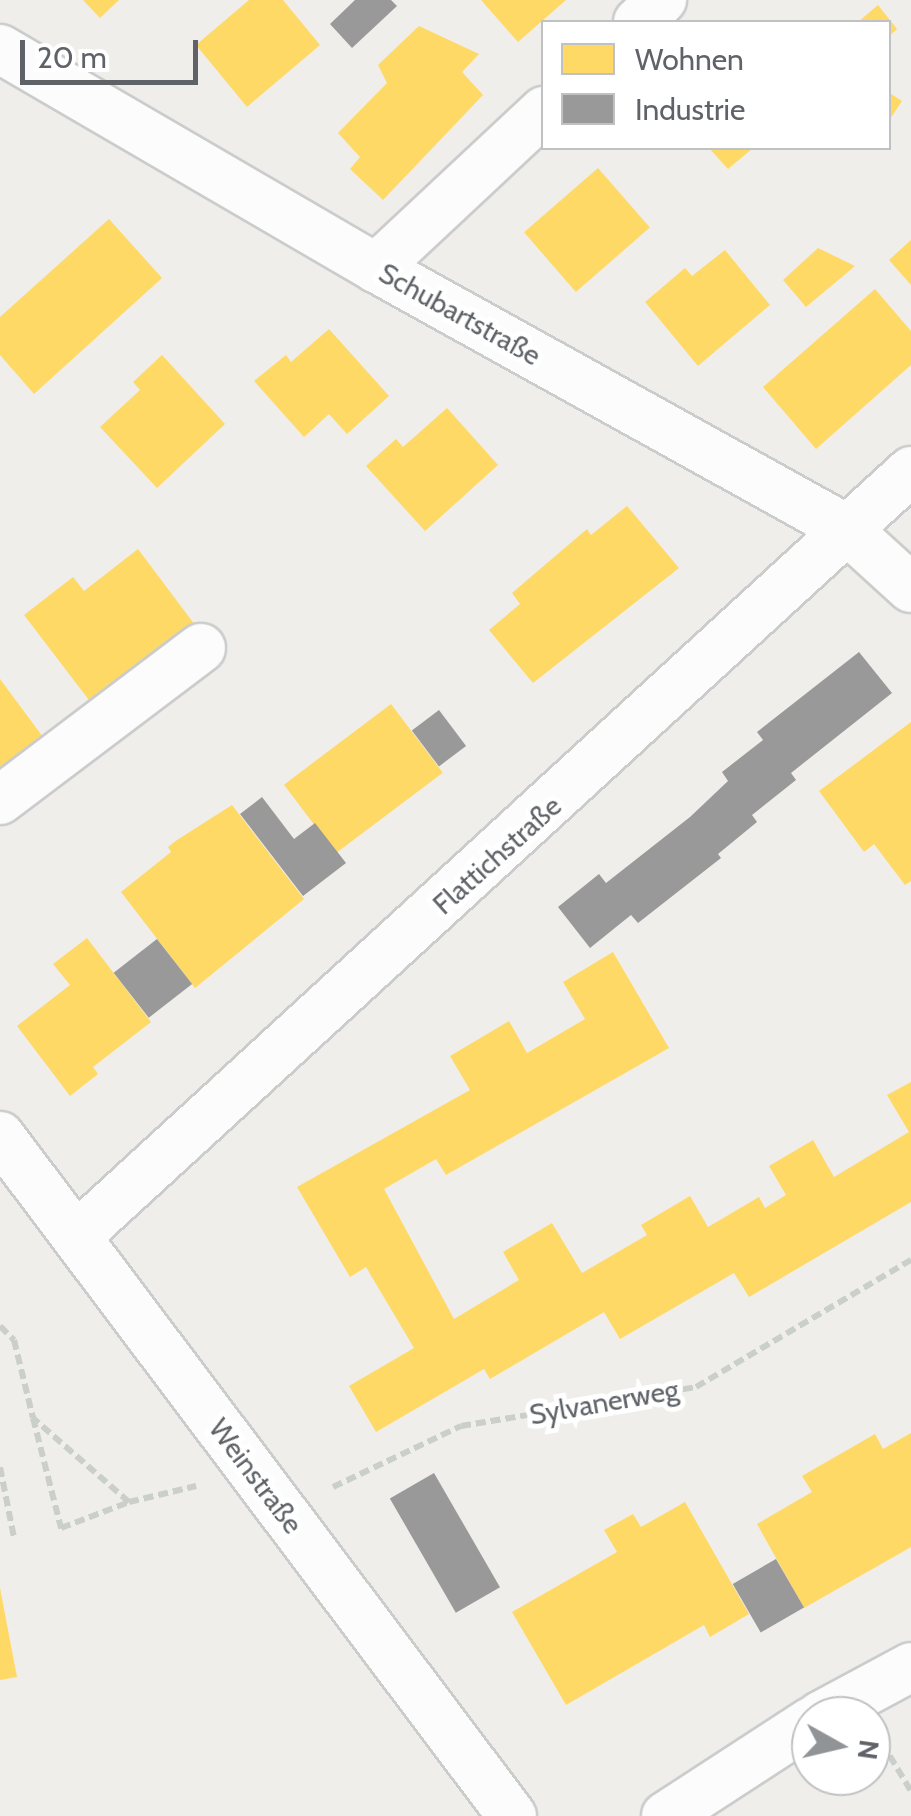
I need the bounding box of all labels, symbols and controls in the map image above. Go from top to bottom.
scale bar [25,20,202,82]
legend [541,20,891,150]
text: 20 m [37,39,107,76]
text: Wohnen [635,41,744,78]
text: Industrie [635,91,745,128]
street label: Schubartstraße [373,256,547,372]
street label: Flattichstraße [426,789,568,921]
street label: Sylvanerweg [527,1372,681,1432]
street label: Weinstraße [202,1412,310,1540]
north arrow [791,1696,891,1796]
text: N [851,1738,887,1762]

